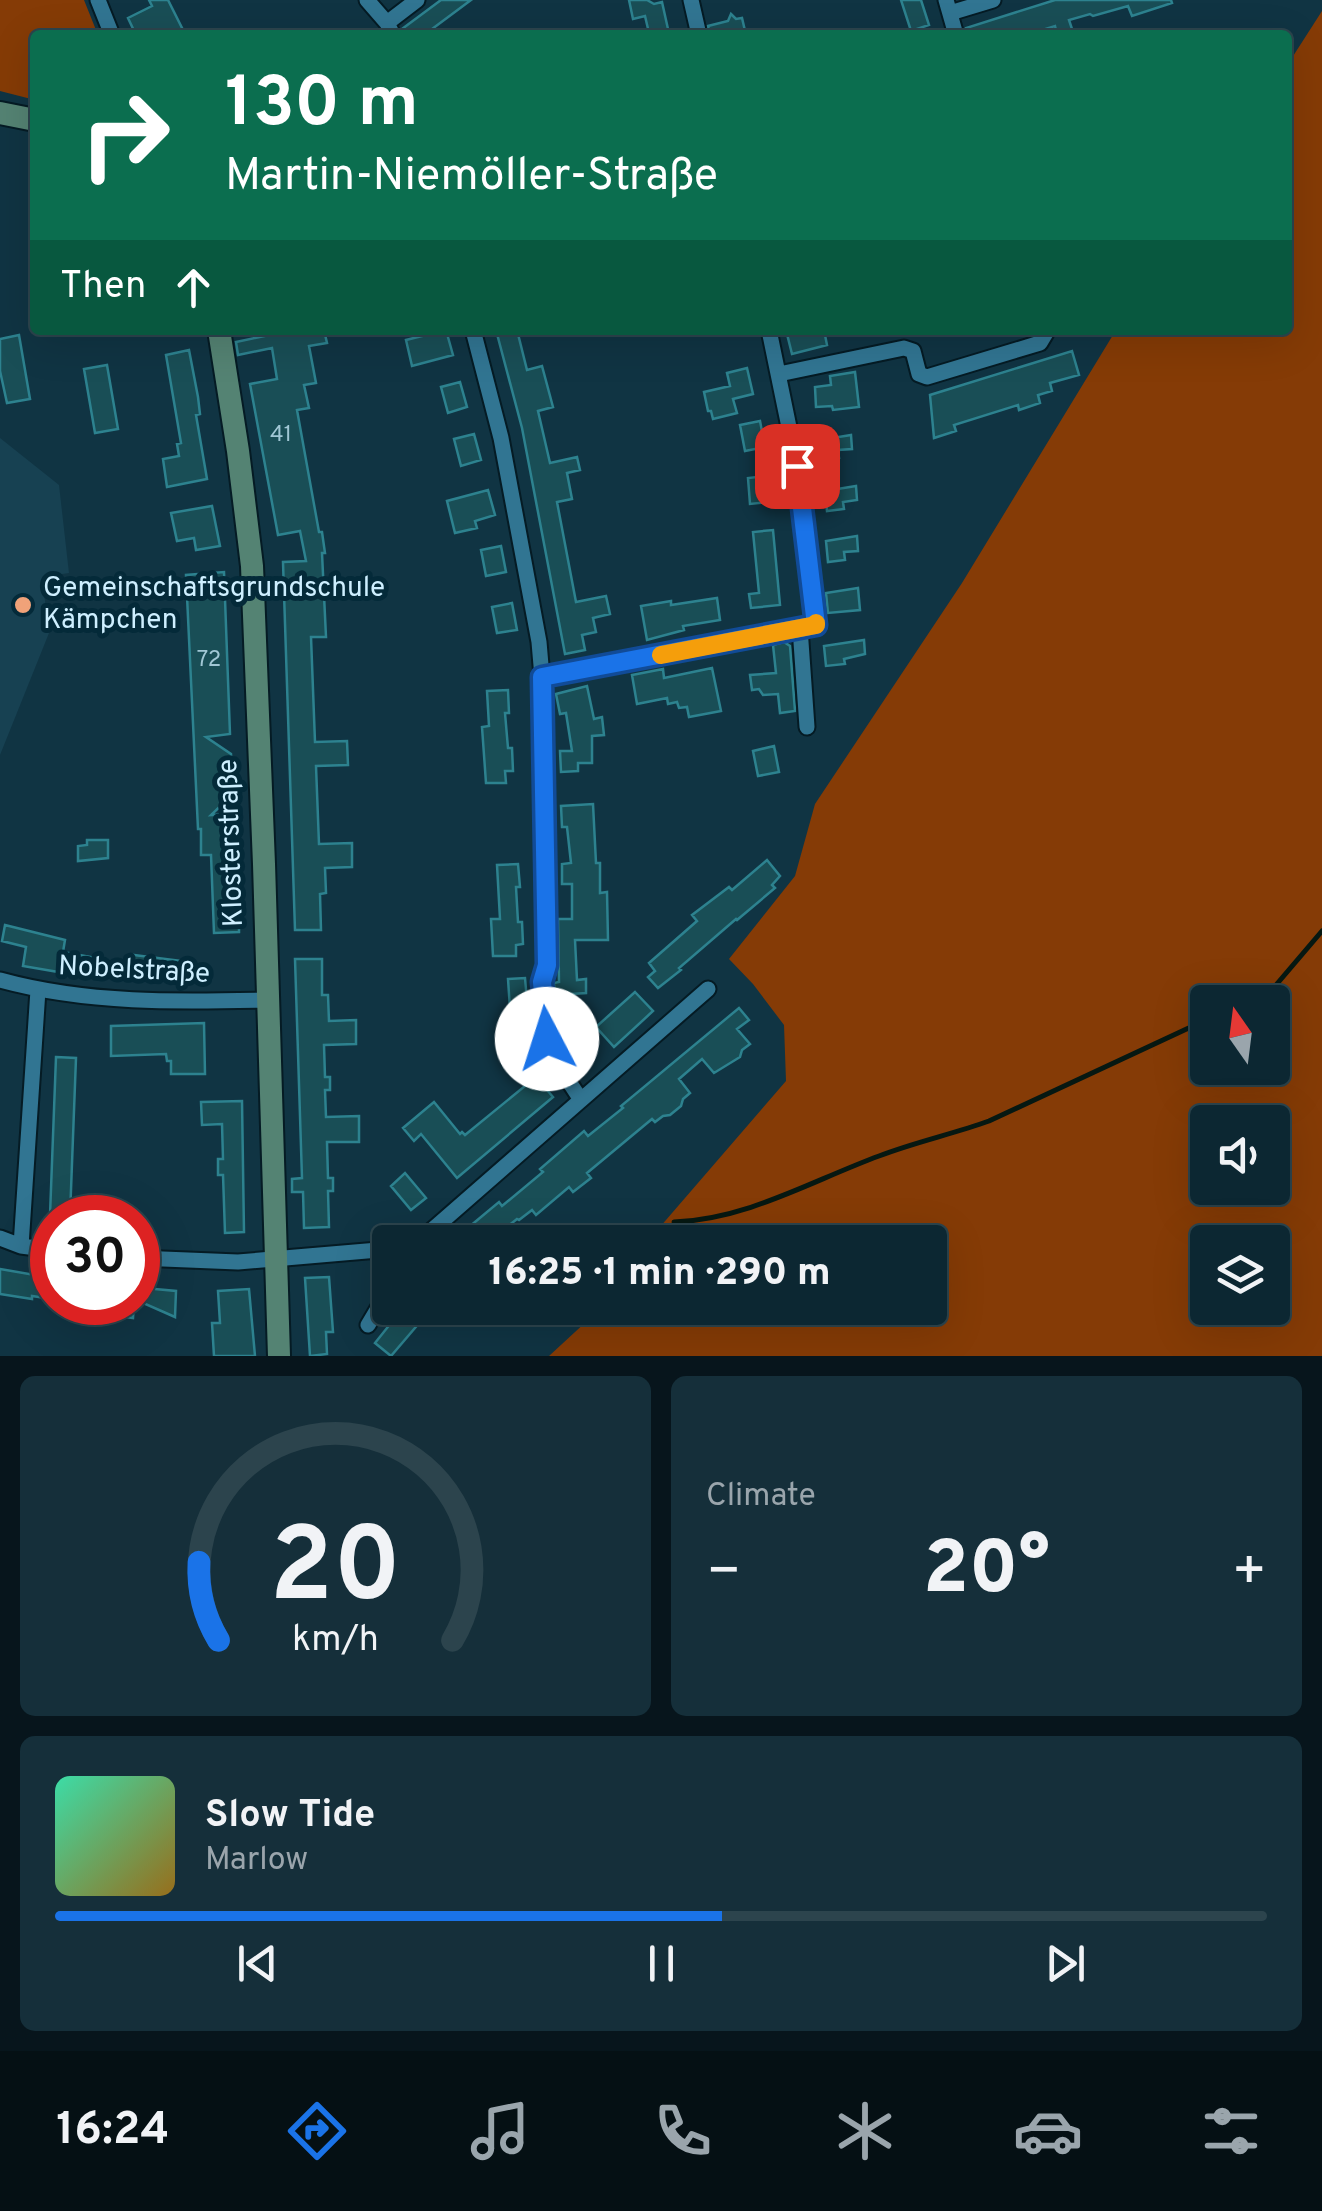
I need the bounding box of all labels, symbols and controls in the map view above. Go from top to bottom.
text: 130 m [225,62,419,151]
icon: right [60,70,190,200]
text: Martin-Niemöller-Straße [225,149,718,206]
icon: ahead [166,260,221,315]
text: Then [60,263,146,312]
house number: 41 [270,422,292,449]
pin [755,424,840,509]
icon: arrive [770,439,825,494]
place label: Gemeinschaftsgrundschule Kämpchen [43,571,385,639]
marker: Gemeinschaftsgrundschule Kämpchen [12,594,34,616]
house number: 72 [197,647,221,674]
street label: Klosterstraße [211,758,253,928]
street label: Nobelstraße [57,949,211,993]
north arrow [1190,985,1290,1085]
map controls [1190,985,1290,1325]
position arrow [495,987,599,1091]
button: sound [1190,1105,1290,1205]
speed limit sign: 30 [30,1195,160,1325]
button: layers [1190,1225,1290,1325]
text: 16:25 · 1 min · 290 m [488,1250,831,1299]
text: Climate [706,1477,816,1517]
text: 20 [270,1506,401,1638]
text: 20° [923,1525,1050,1620]
text: − [706,1539,741,1609]
text: + [1232,1539,1267,1609]
text: km/h [292,1618,379,1664]
text: Slow Tide [205,1792,375,1841]
text: Marlow [205,1841,308,1881]
icon: previous [230,1936,285,1991]
icon: pause [634,1936,689,1991]
icon: next [1038,1936,1093,1991]
icon: directions [282,2096,352,2166]
icon: music [465,2096,535,2166]
icon: phone [648,2096,718,2166]
icon: climate [830,2096,900,2166]
icon: car [1013,2096,1083,2166]
icon: filters [1196,2096,1266,2166]
text: 16:24 [56,2103,169,2160]

